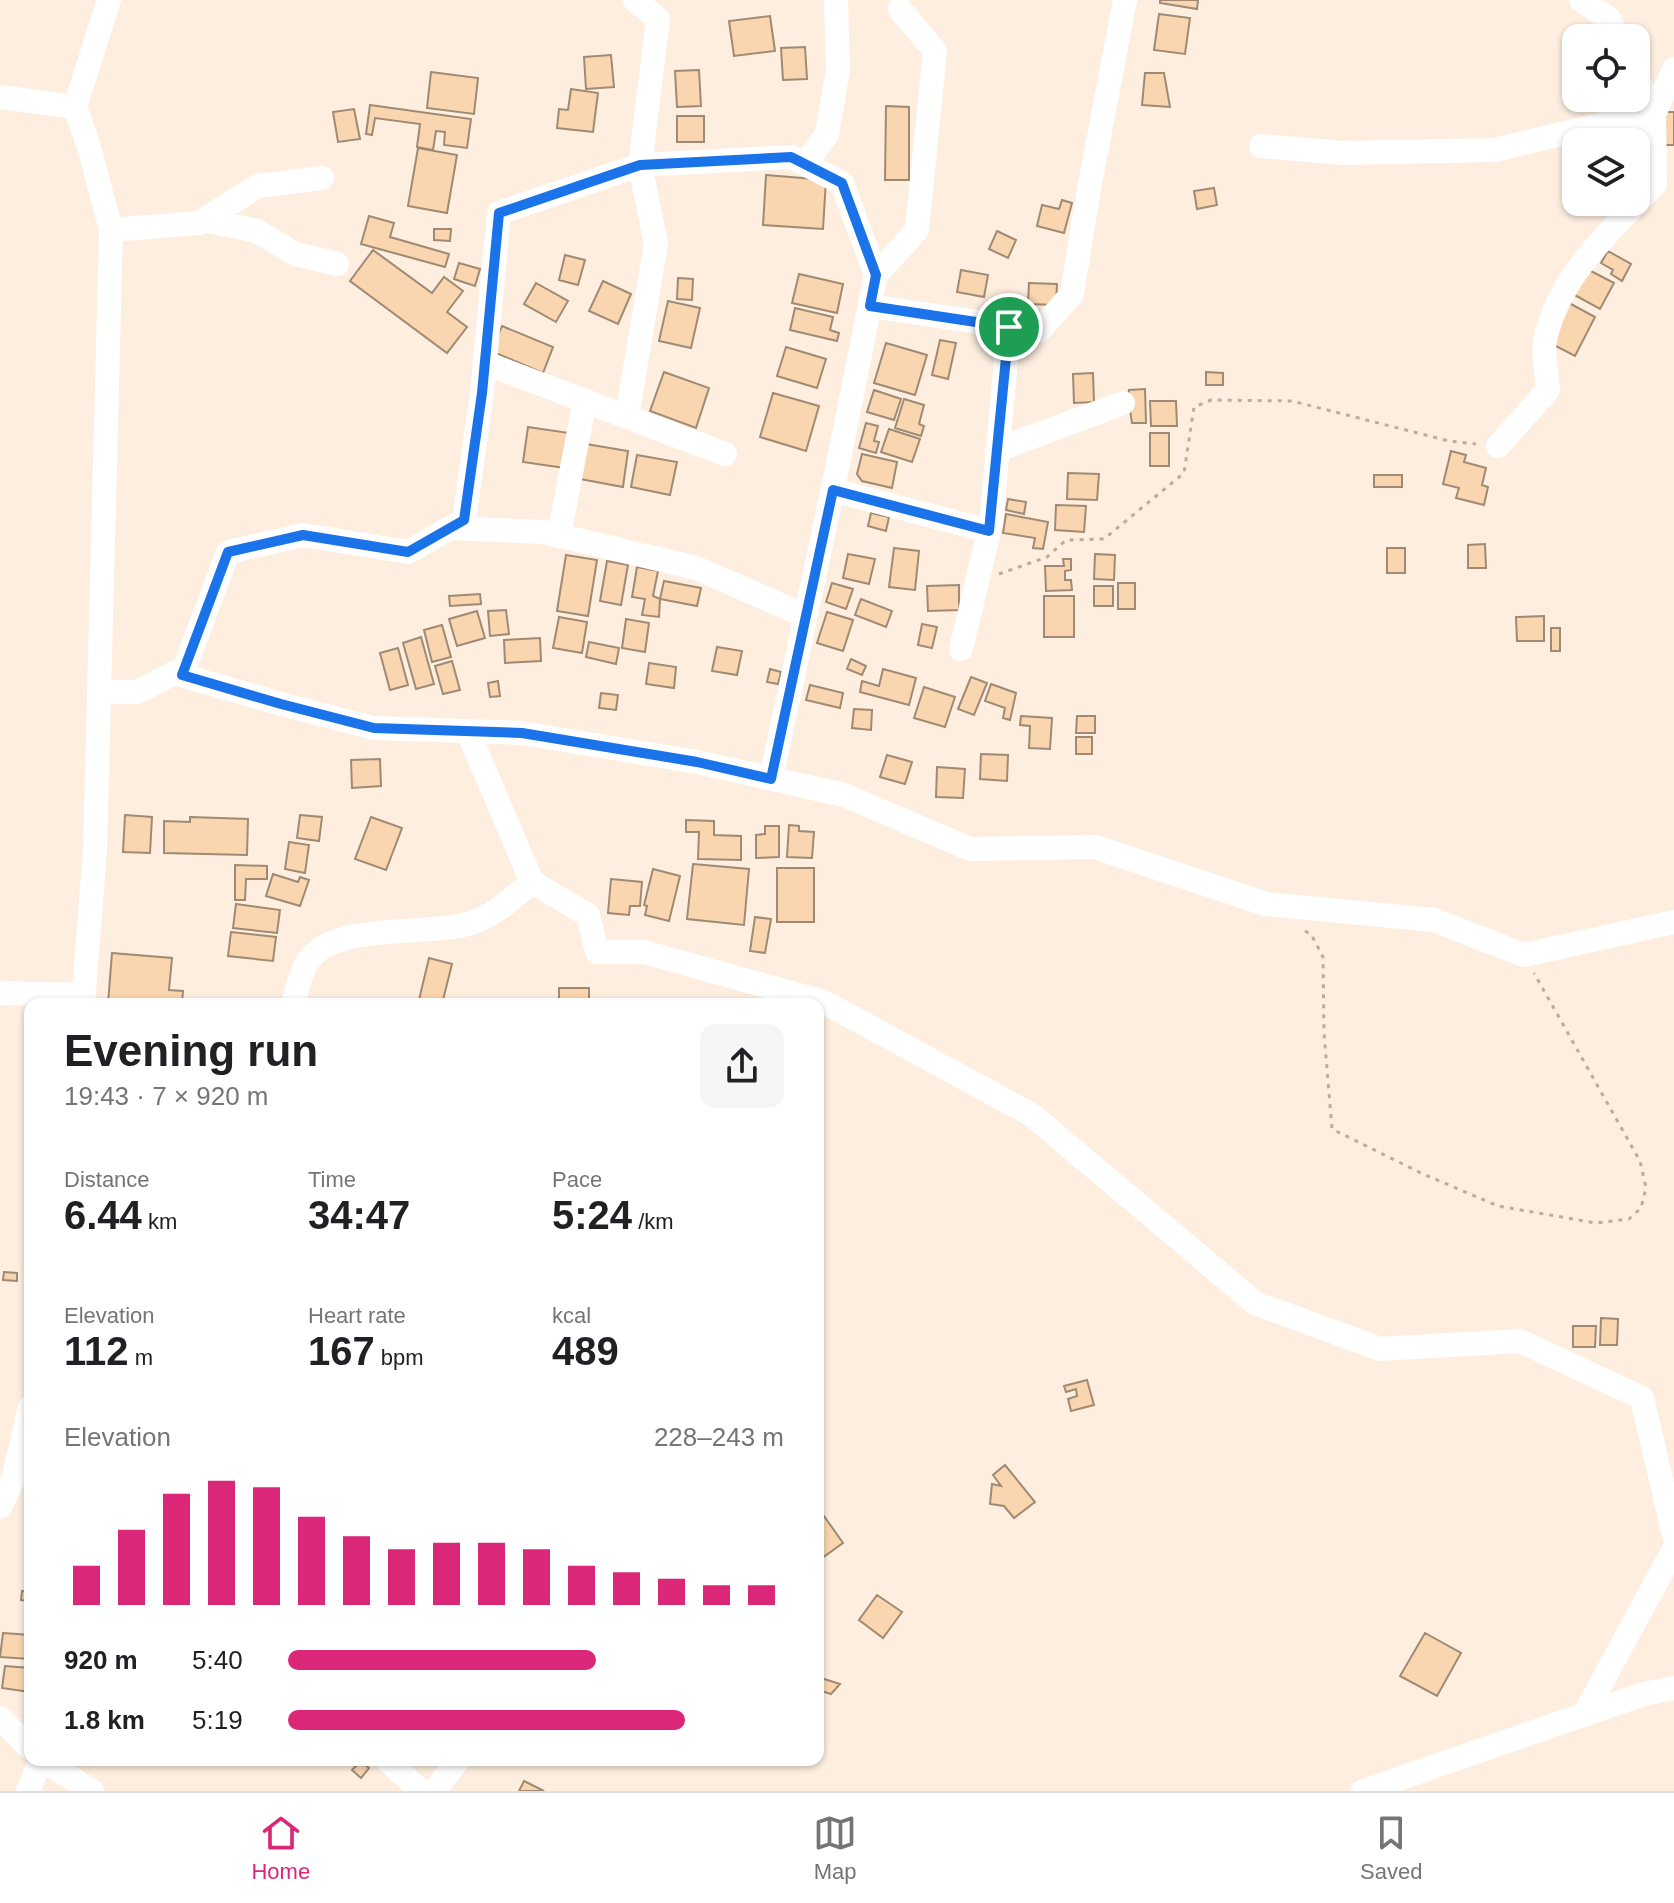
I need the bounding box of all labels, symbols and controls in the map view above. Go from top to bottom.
map controls [1562,24,1650,216]
button: locate [1562,24,1650,112]
button: layers [1562,128,1650,216]
pin [975,293,1043,361]
icon: arrive [987,305,1031,349]
button: share [700,1024,784,1108]
text: Evening run [64,1026,318,1075]
text: 19:43 · 7 × 920 m [64,1081,269,1111]
text: Distance [64,1167,150,1192]
text: Time [308,1167,356,1192]
text: Pace [552,1167,602,1192]
text: 6.44 [64,1193,142,1237]
text: 34:47 [308,1193,410,1237]
text: 5:24 [552,1193,632,1237]
text: km [142,1209,177,1234]
text: /km [632,1209,674,1234]
text: Elevation [64,1303,155,1328]
text: Heart rate [308,1303,406,1328]
text: kcal [552,1303,591,1328]
text: 112 [64,1329,129,1373]
text: 167 [308,1329,375,1373]
text: 489 [552,1329,619,1373]
text: m [129,1345,153,1370]
text: bpm [375,1345,424,1370]
text: Elevation [64,1422,171,1452]
text: 228–243 m [654,1422,784,1452]
text: 920 m [64,1645,138,1675]
text: 5:40 [192,1645,243,1675]
text: 1.8 km [64,1705,145,1735]
text: 5:19 [192,1705,243,1735]
tab: Home [251,1811,310,1885]
tab: Map [813,1811,857,1885]
tab: Saved [1360,1811,1423,1885]

